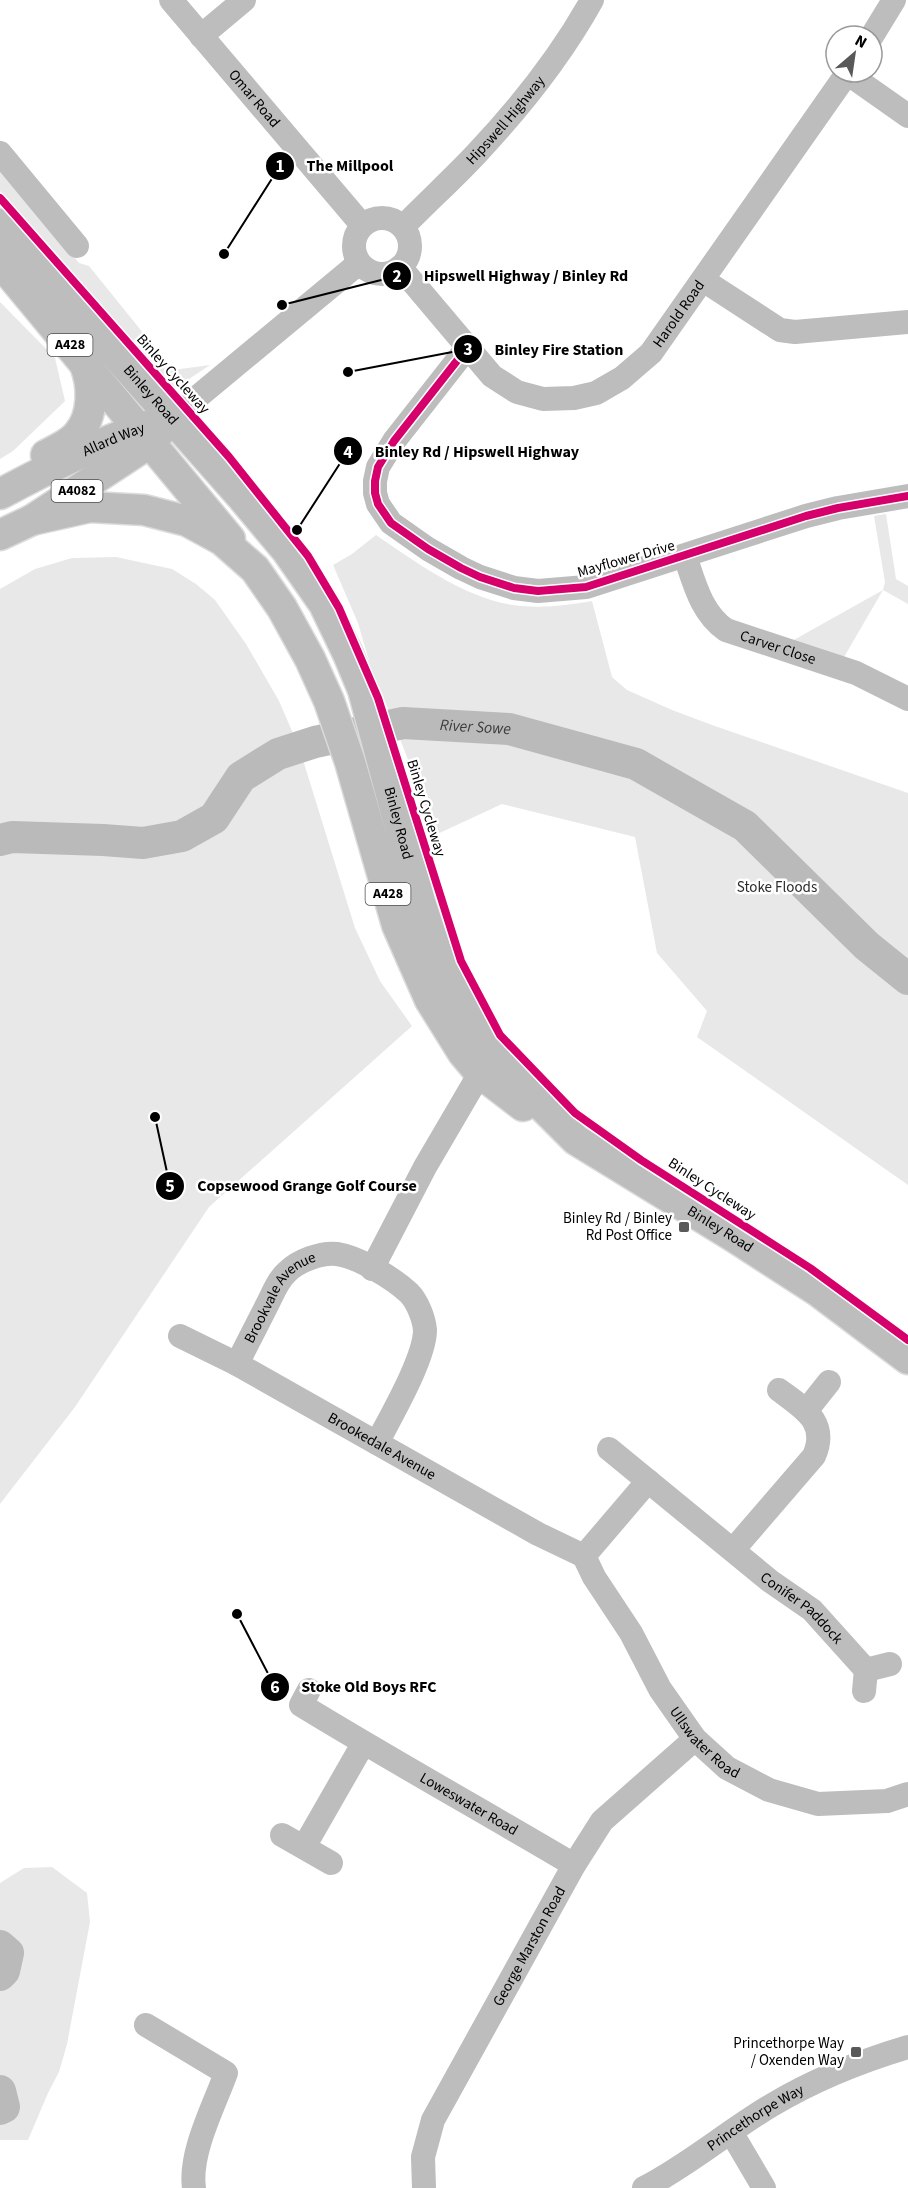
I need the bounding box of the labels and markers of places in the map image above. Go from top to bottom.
callout: The Millpool [265,149,406,183]
callout: Hipswell Highway / Binley Rd [382,259,640,293]
callout: Binley Fire Station [453,332,636,366]
callout: Binley Rd / Hipswell Highway [333,434,591,468]
callout: Copsewood Grange Golf Course [155,1169,429,1203]
place label: Binley Rd / Binley Rd Post Office [563,1208,672,1246]
marker: Binley Rd / Binley Rd Post Office [677,1220,691,1234]
callout: Stoke Old Boys RFC [260,1670,449,1704]
place label: Princethorpe Way / Oxenden Way [733,2033,844,2071]
marker: Princethorpe Way / Oxenden Way [849,2045,863,2059]

